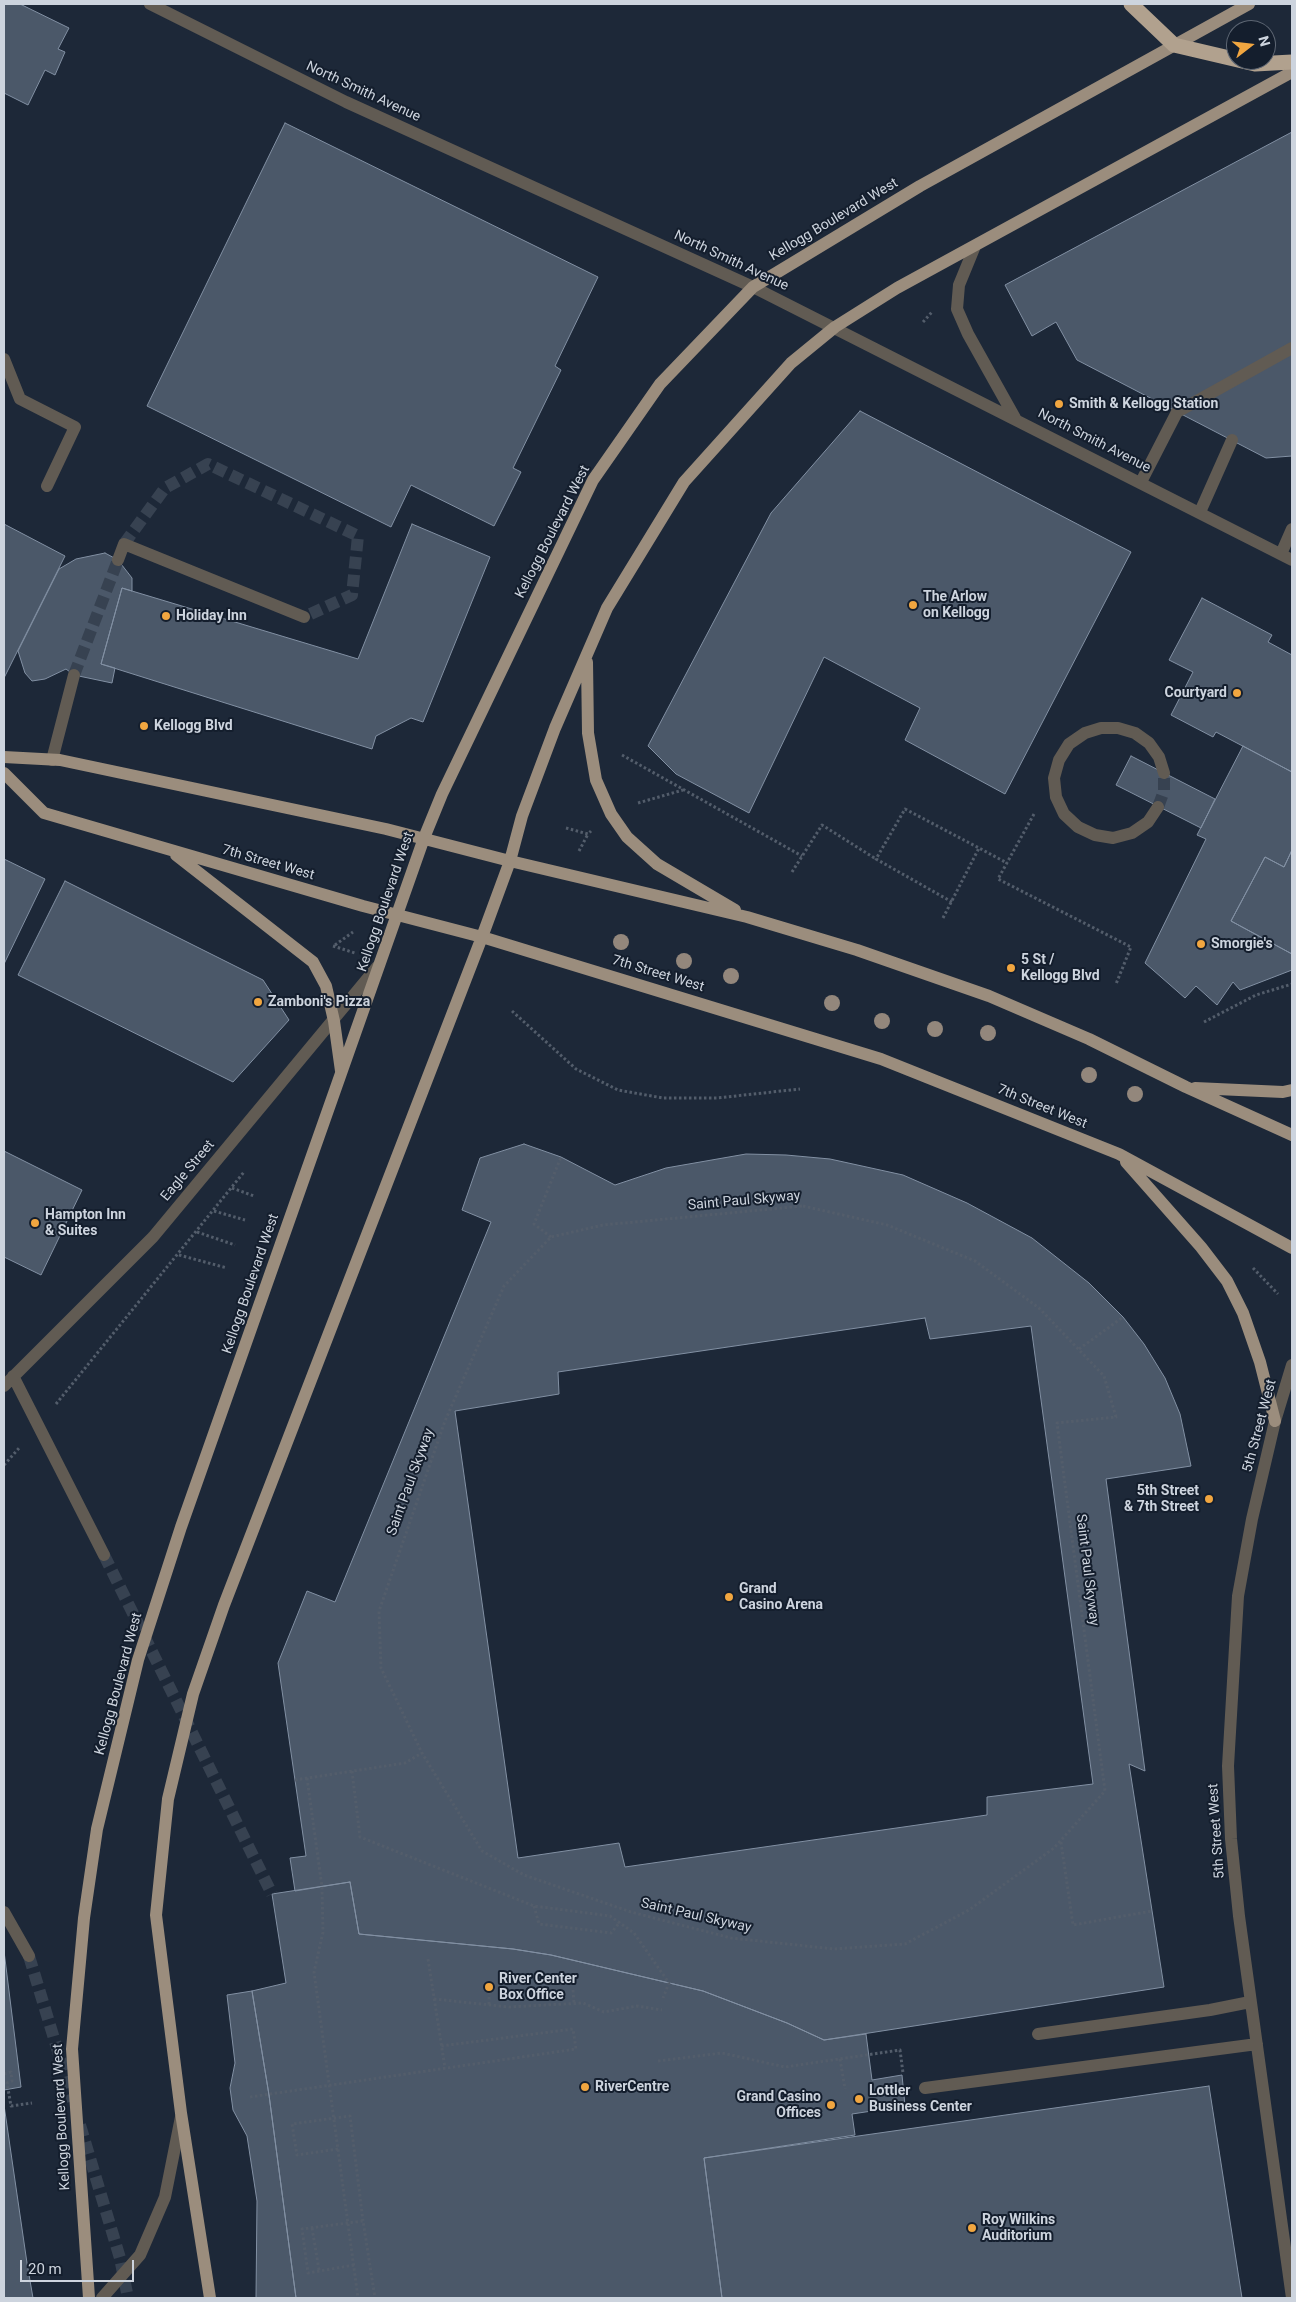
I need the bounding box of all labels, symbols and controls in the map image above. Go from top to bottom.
north arrow [1226,20,1276,70]
text: N [1255,34,1274,48]
street label: North Smith Avenue [303,58,423,126]
street label: Kellogg Boulevard West [767,175,901,265]
street label: North Smith Avenue [671,227,791,295]
place label: Smith & Kellogg Station [1069,396,1218,412]
marker: Smith & Kellogg Station [1053,398,1065,410]
street label: North Smith Avenue [1035,405,1153,477]
street label: Kellogg Boulevard West [512,463,594,601]
place label: The Arlow on Kellogg [923,589,990,622]
marker: The Arlow on Kellogg [907,599,919,611]
place label: Holiday Inn [176,608,247,624]
marker: Holiday Inn [160,610,172,622]
place label: Courtyard [1165,685,1227,701]
marker: Courtyard [1231,687,1243,699]
place label: Kellogg Blvd [154,718,233,734]
marker: Kellogg Blvd [138,720,150,732]
street label: Kellogg Boulevard West [354,830,418,974]
street label: 7th Street West [220,842,316,884]
place label: Smorgie's [1211,936,1273,952]
marker: Smorgie's [1195,938,1207,950]
street label: 7th Street West [610,952,706,996]
place label: 5 St / Kellogg Blvd [1021,952,1100,984]
marker: 5 St / Kellogg Blvd [1005,962,1017,974]
place label: Zamboni's Pizza [268,994,370,1010]
marker: Zamboni's Pizza [252,996,264,1008]
street label: 7th Street West [995,1081,1089,1133]
street label: Eagle Street [158,1137,218,1205]
street label: Saint Paul Skyway [687,1188,801,1214]
place label: Hampton Inn & Suites [45,1207,126,1240]
street label: Kellogg Boulevard West [219,1212,283,1356]
marker: Hampton Inn & Suites [29,1217,41,1229]
street label: 5th Street West [1240,1378,1280,1474]
street label: Saint Paul Skyway [384,1426,438,1538]
place label: 5th Street & 7th Street [1124,1483,1199,1515]
marker: 5th Street & 7th Street [1203,1493,1215,1505]
street label: Saint Paul Skyway [1072,1513,1102,1627]
place label: Grand Casino Arena [739,1581,823,1614]
marker: Grand Casino Arena [723,1591,735,1603]
street label: Kellogg Boulevard West [92,1611,146,1757]
street label: 5th Street West [1205,1783,1229,1879]
street label: Saint Paul Skyway [639,1895,753,1937]
place label: River Center Box Office [499,1971,577,2004]
marker: River Center Box Office [483,1981,495,1993]
street label: Kellogg Boulevard West [50,2043,74,2191]
place label: RiverCentre [595,2079,669,2095]
marker: RiverCentre [579,2081,591,2093]
place label: Lottler Business Center [869,2083,972,2116]
place label: Grand Casino Offices [737,2089,821,2122]
marker: Lottler Business Center [853,2093,865,2105]
marker: Grand Casino Offices [825,2099,837,2111]
place label: Roy Wilkins Auditorium [982,2212,1055,2244]
marker: Roy Wilkins Auditorium [966,2222,978,2234]
scale bar [22,2250,136,2282]
text: 20 m [28,2260,62,2278]

